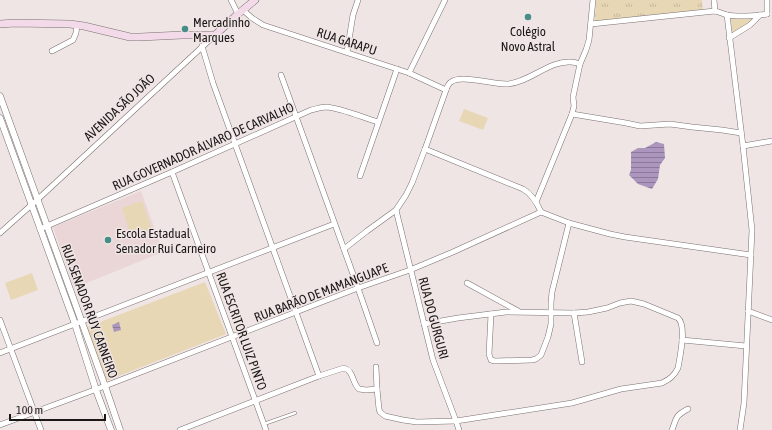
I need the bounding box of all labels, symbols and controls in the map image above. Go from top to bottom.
marker: Colégio Novo Astral [523,12,533,22]
place label: Mercadinho Marques [193,15,250,45]
marker: Mercadinho Marques [180,24,190,34]
place label: Colégio Novo Astral [501,24,556,54]
street label: RUA GARAPU [315,25,379,58]
street label: AVENIDA SÃO JOÃO [81,70,158,144]
street label: RUA GOVERNADOR ÁLVARO DE CARVALHO [110,99,297,193]
place label: Escola Estadual Senador Rui Carneiro [116,226,216,256]
marker: Escola Estadual Senador Rui Carneiro [103,235,113,245]
street label: RUA SENADOR RUY CARNEIRO [58,242,121,381]
street label: RUA BARÃO DE MAMANGUAPE [252,260,391,325]
street label: RUA ESCRITOR LUIZ PINTO [213,270,270,393]
street label: RUA DO GURGURI [415,275,452,361]
scale bar [10,396,105,422]
text: 100 m [16,403,43,417]

